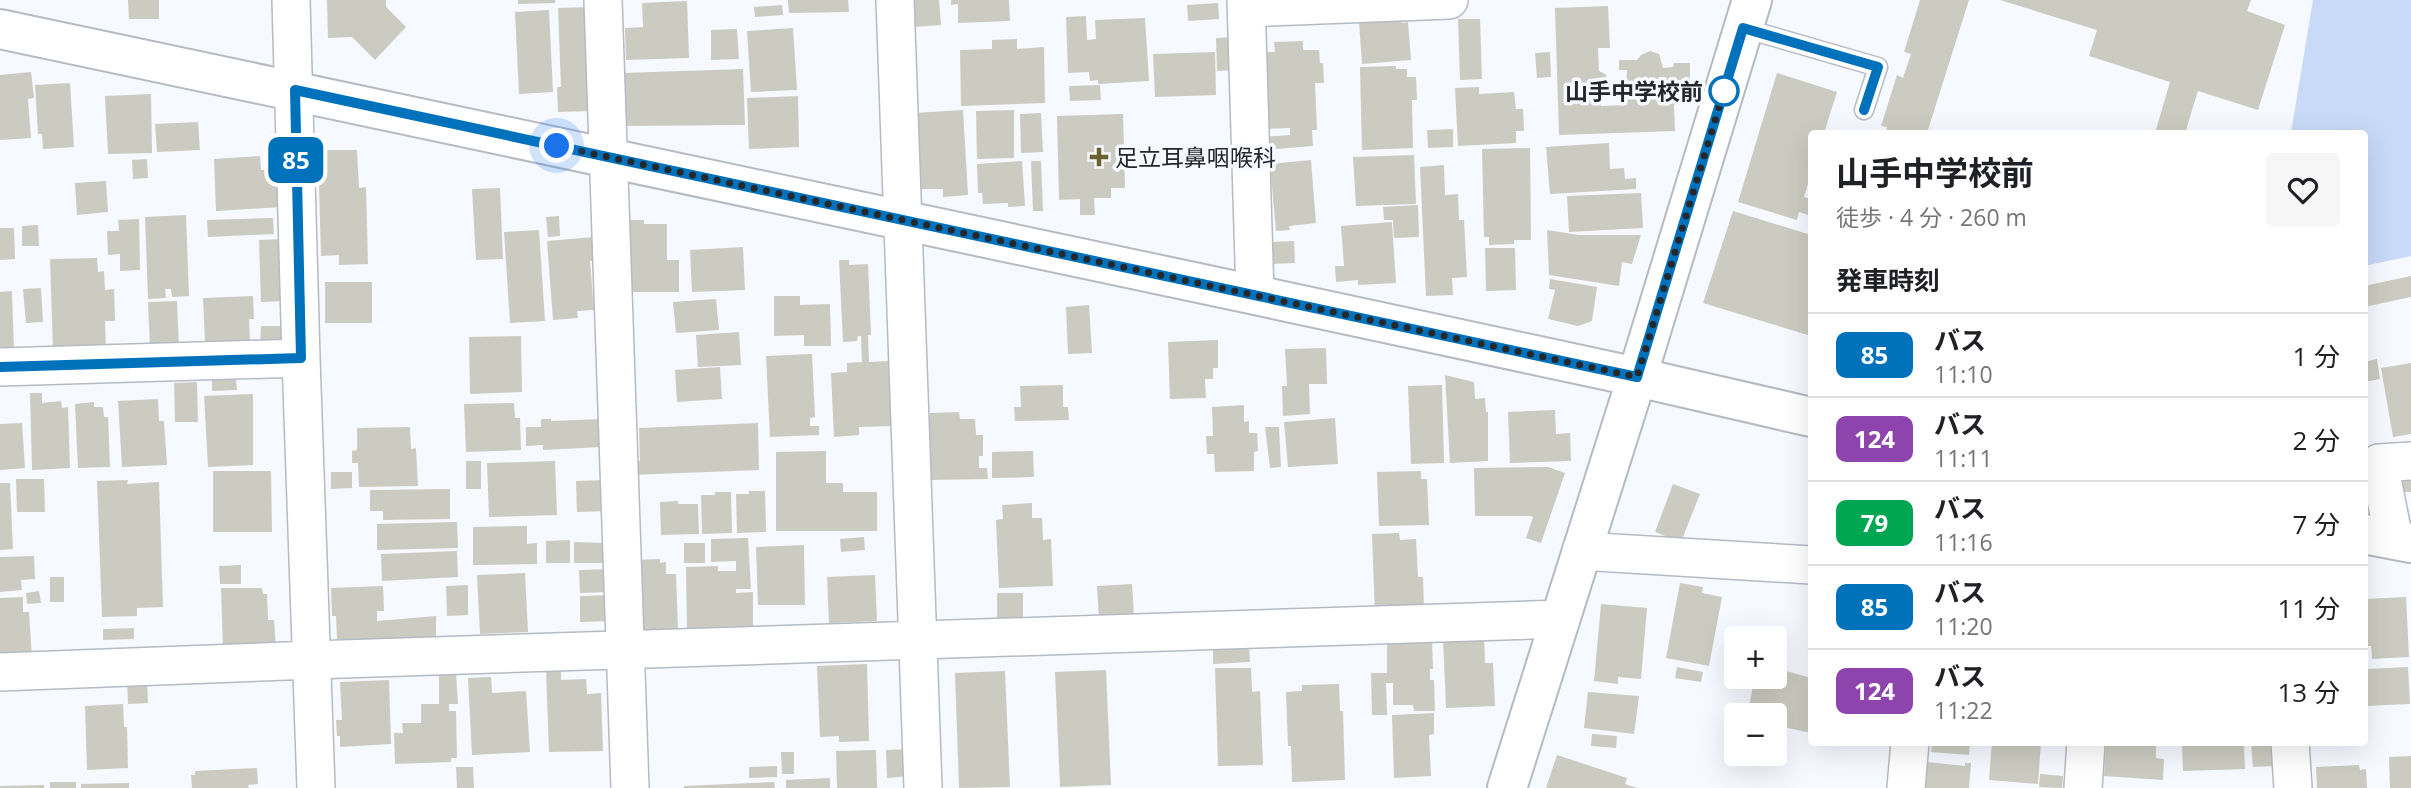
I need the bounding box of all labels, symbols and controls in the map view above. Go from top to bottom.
place label: 山手中学校前 [1565,75,1703,107]
marker: 山手中学校前 [1709,76,1739,106]
your location [539,128,574,163]
line badge: 85 [264,137,328,183]
place label: 足立耳鼻咽喉科 [1115,141,1276,173]
text: 85 [282,143,310,176]
marker: 足立耳鼻咽喉科 [1089,147,1109,167]
text: 山手中学校前 [1836,150,2034,195]
button: heart [2266,153,2340,227]
text: 徒歩 · 4 分 · 260 m [1836,201,2027,233]
text: 発車時刻 [1836,262,1940,298]
text: バス [1934,322,1986,358]
text: 85 [1861,338,1888,371]
text: 1 分 [2292,338,2340,374]
text: 11:10 [1934,358,1993,390]
text: バス [1934,406,1986,442]
text: 124 [1854,422,1895,455]
text: 2 分 [2292,422,2340,458]
text: 11:11 [1934,442,1993,474]
text: バス [1934,490,1986,526]
text: 79 [1861,506,1888,539]
text: 7 分 [2292,506,2340,542]
text: 11:16 [1934,526,1993,558]
text: バス [1934,574,1986,610]
text: 85 [1861,590,1888,623]
text: 11 分 [2278,590,2340,626]
text: 11:20 [1934,610,1993,642]
map controls [1724,626,1787,766]
button: + [1724,626,1787,689]
text: バス [1934,658,1986,694]
text: 124 [1854,674,1895,707]
text: 13 分 [2278,674,2340,710]
text: 11:22 [1934,694,1993,726]
button: − [1724,703,1787,766]

